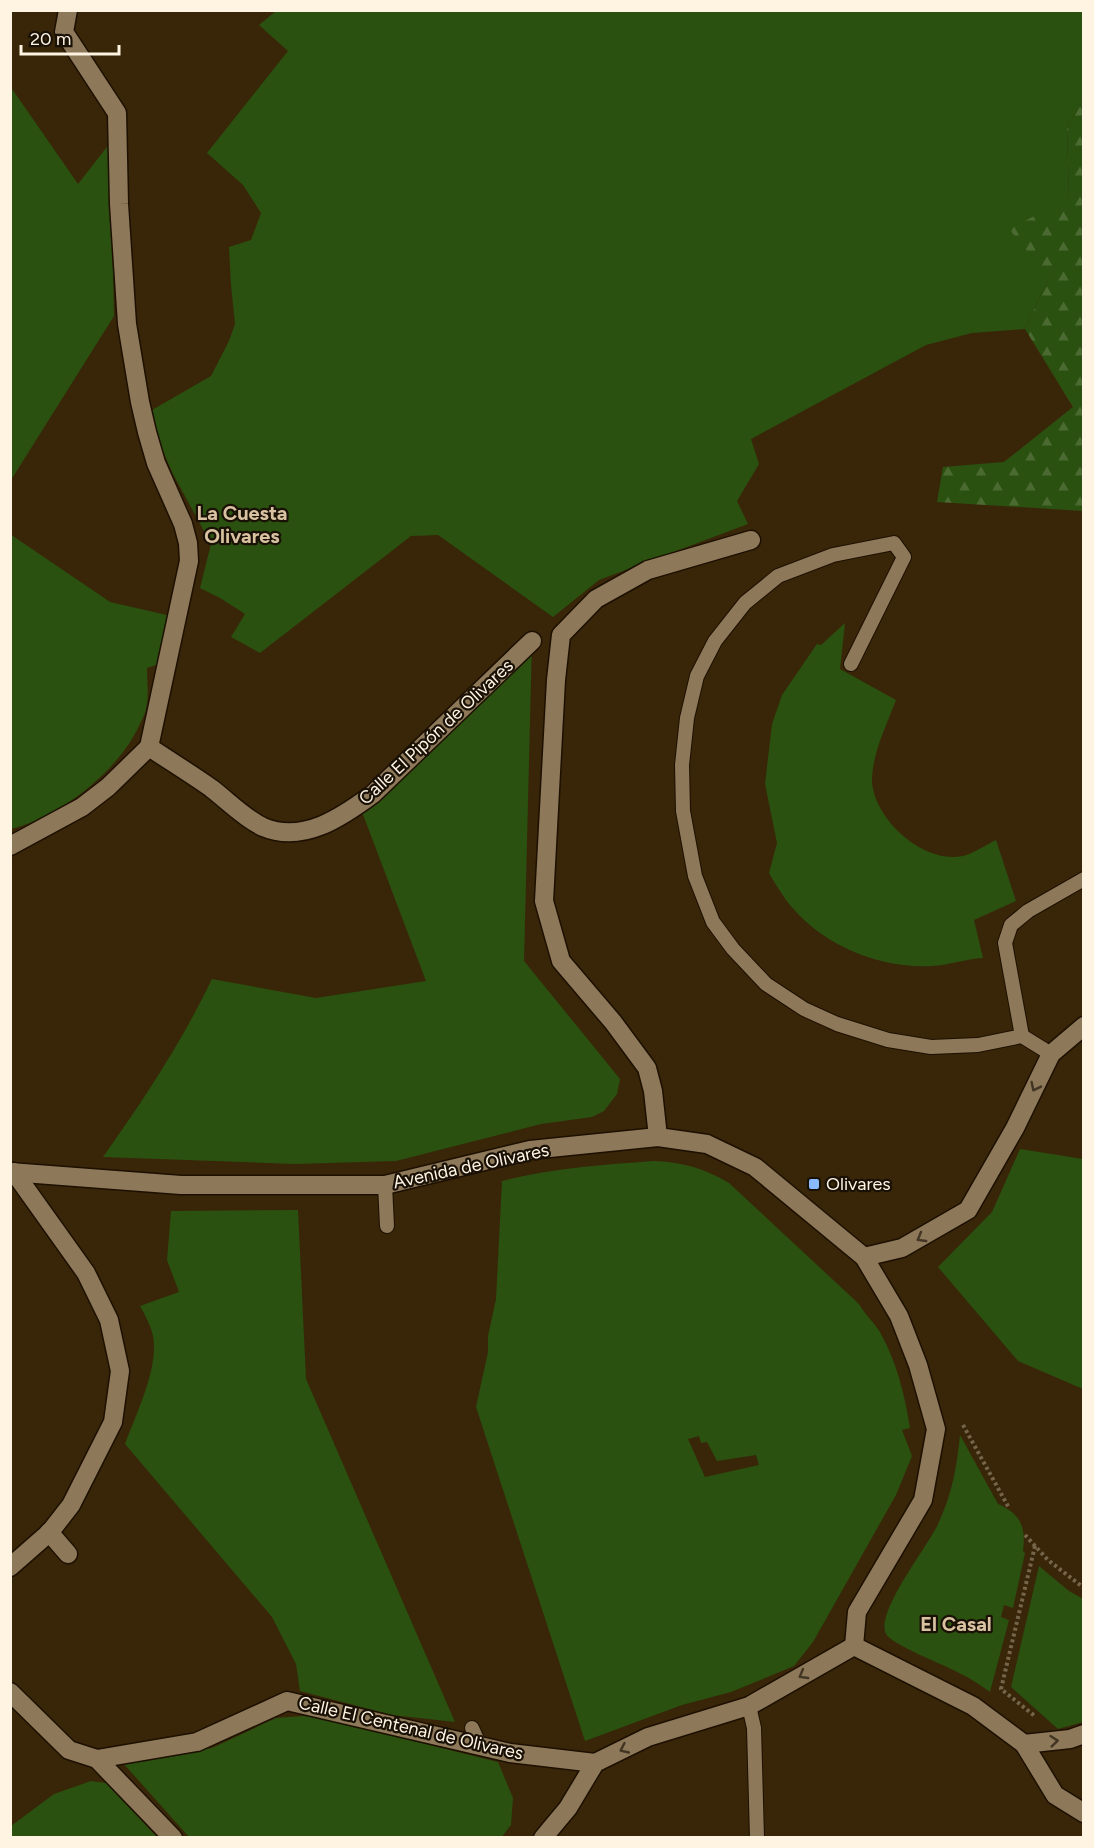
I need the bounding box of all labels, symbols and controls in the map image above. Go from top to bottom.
scale bar [21,18,118,56]
text: 20 m [30,28,71,50]
district label: La Cuesta Olivares [197,501,287,548]
street label: Calle El Pipón de Olivares [354,655,518,809]
one-way arrow [1031,1080,1042,1091]
street label: Avenida de Olivares [391,1139,551,1193]
place label: Olivares [826,1173,891,1195]
marker: Olivares [807,1177,821,1191]
one-way arrow [917,1230,927,1242]
district label: El Casal [920,1612,992,1636]
one-way arrow [799,1668,809,1679]
street label: Calle El Centenal de Olivares [296,1691,526,1765]
one-way arrow [1049,1735,1058,1748]
one-way arrow [619,1741,630,1753]

